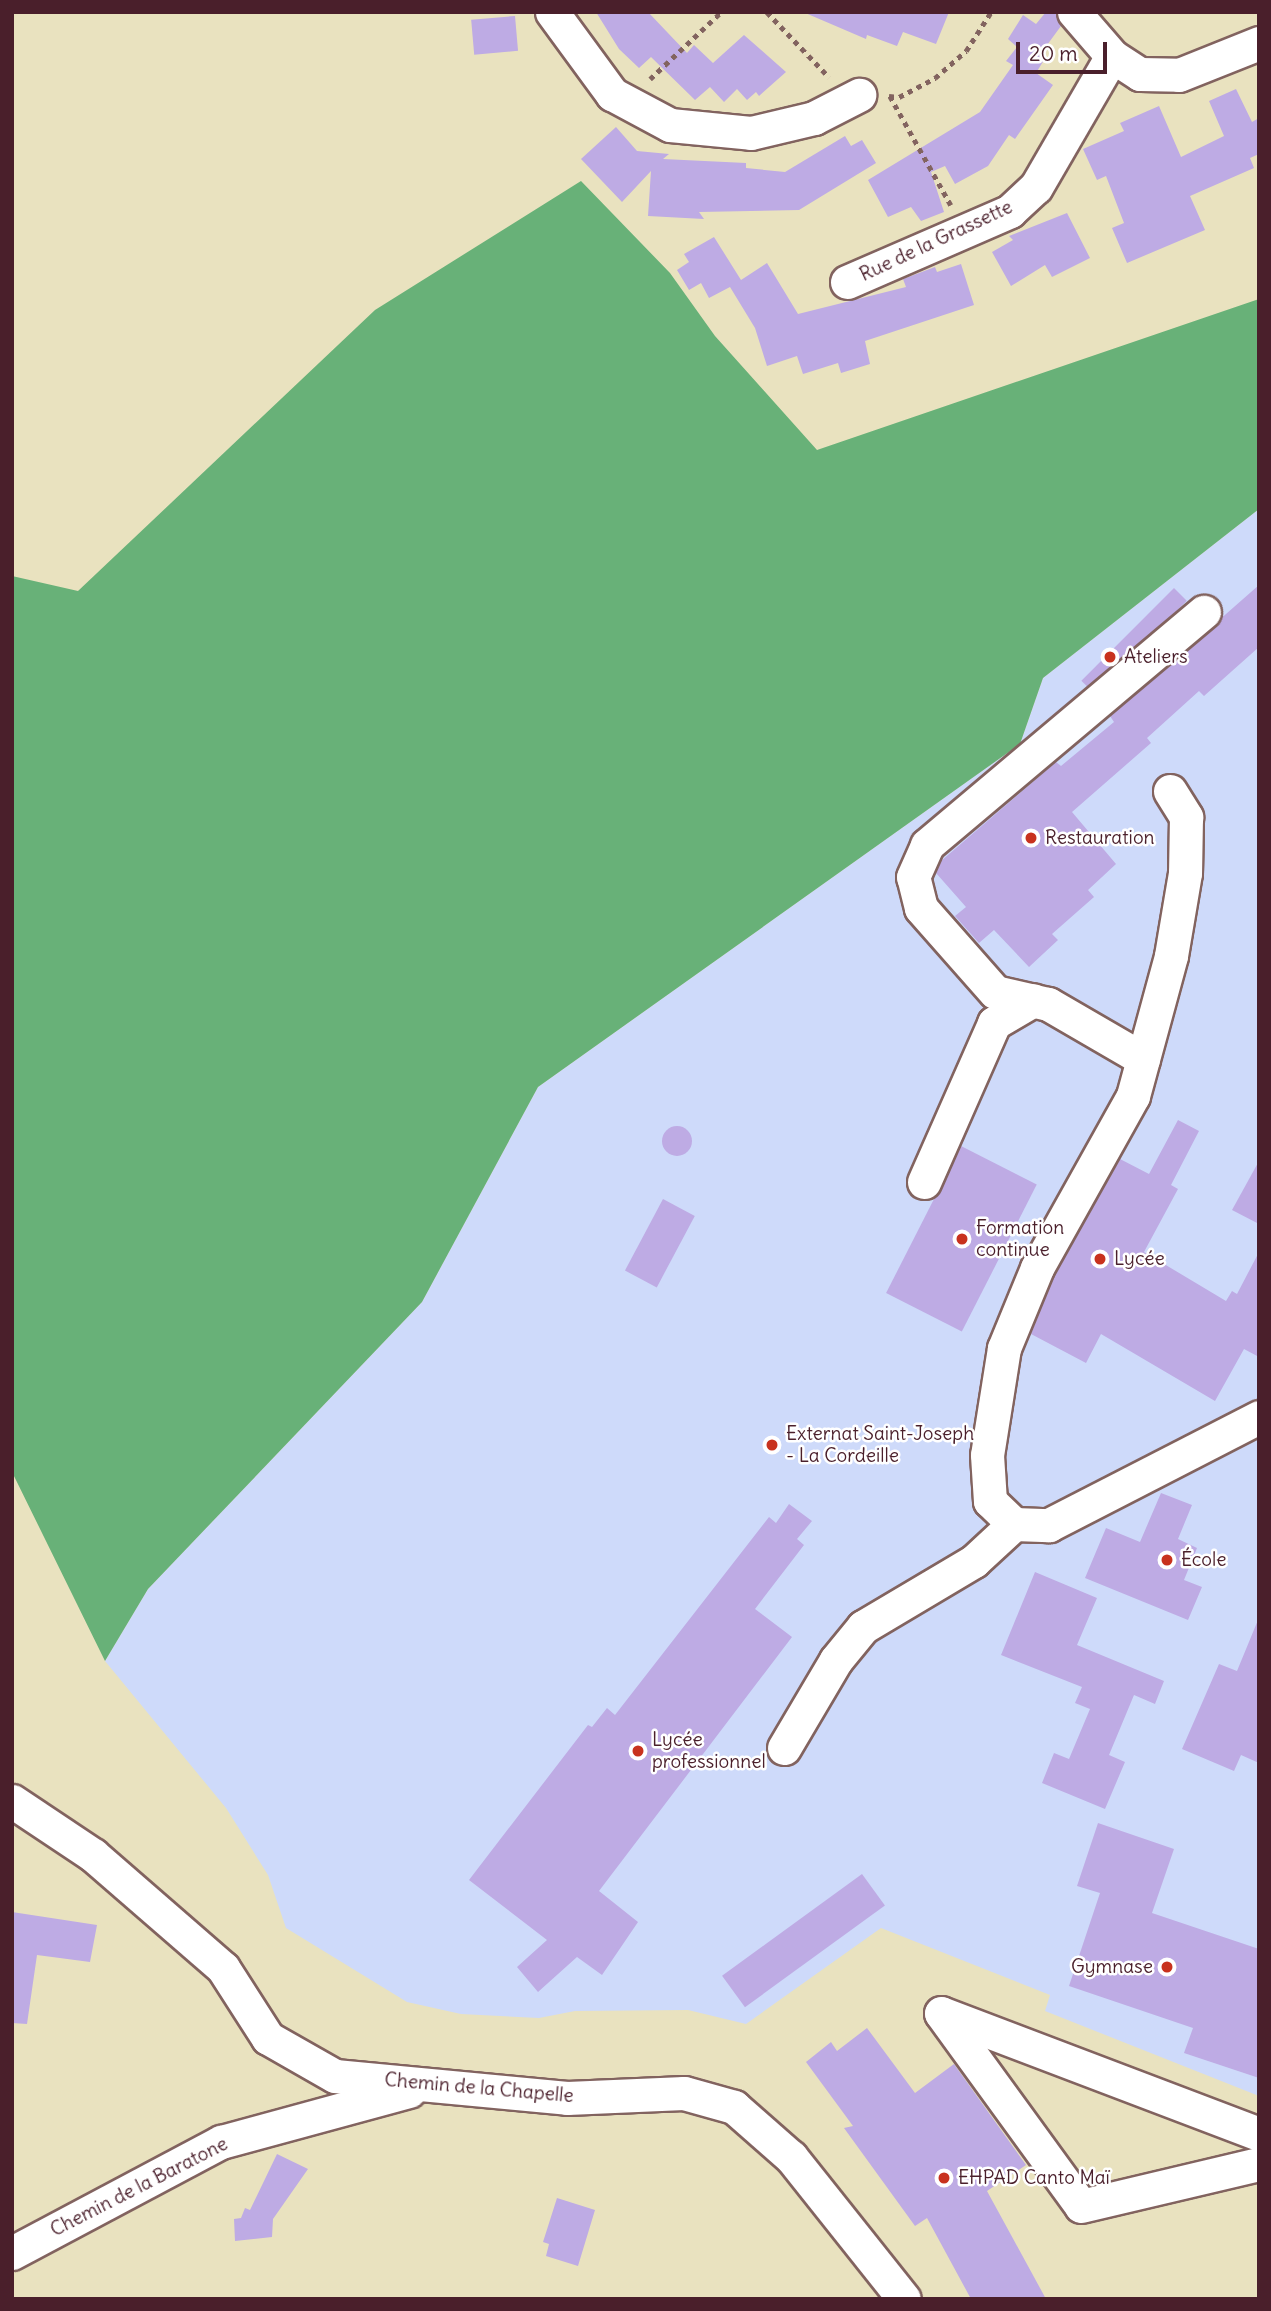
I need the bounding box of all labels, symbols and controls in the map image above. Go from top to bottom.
scale bar [1019,28,1110,72]
text: 20 m [1029,40,1078,67]
street label: Rue de la Grassette [856,196,1016,286]
place label: Ateliers [1124,646,1188,668]
marker: Ateliers [1102,649,1118,665]
place label: Restauration [1045,827,1155,849]
marker: Restauration [1023,830,1039,846]
place label: Formation continue [976,1217,1064,1261]
marker: Formation continue [954,1231,970,1247]
place label: Lycée [1114,1248,1165,1270]
marker: Lycée [1092,1251,1108,1267]
place label: Externat Saint-Joseph - La Cordeille [786,1423,974,1467]
marker: Externat Saint-Joseph - La Cordeille [764,1437,780,1453]
place label: École [1181,1549,1227,1571]
marker: École [1159,1552,1175,1568]
place label: Lycée professionnel [652,1729,766,1773]
marker: Lycée professionnel [630,1743,646,1759]
place label: Gymnase [1071,1956,1153,1978]
marker: Gymnase [1159,1959,1175,1975]
street label: Chemin de la Chapelle [383,2068,575,2108]
street label: Chemin de la Baratone [47,2132,231,2242]
place label: EHPAD Canto Maï [958,2167,1110,2189]
marker: EHPAD Canto Maï [936,2170,952,2186]

